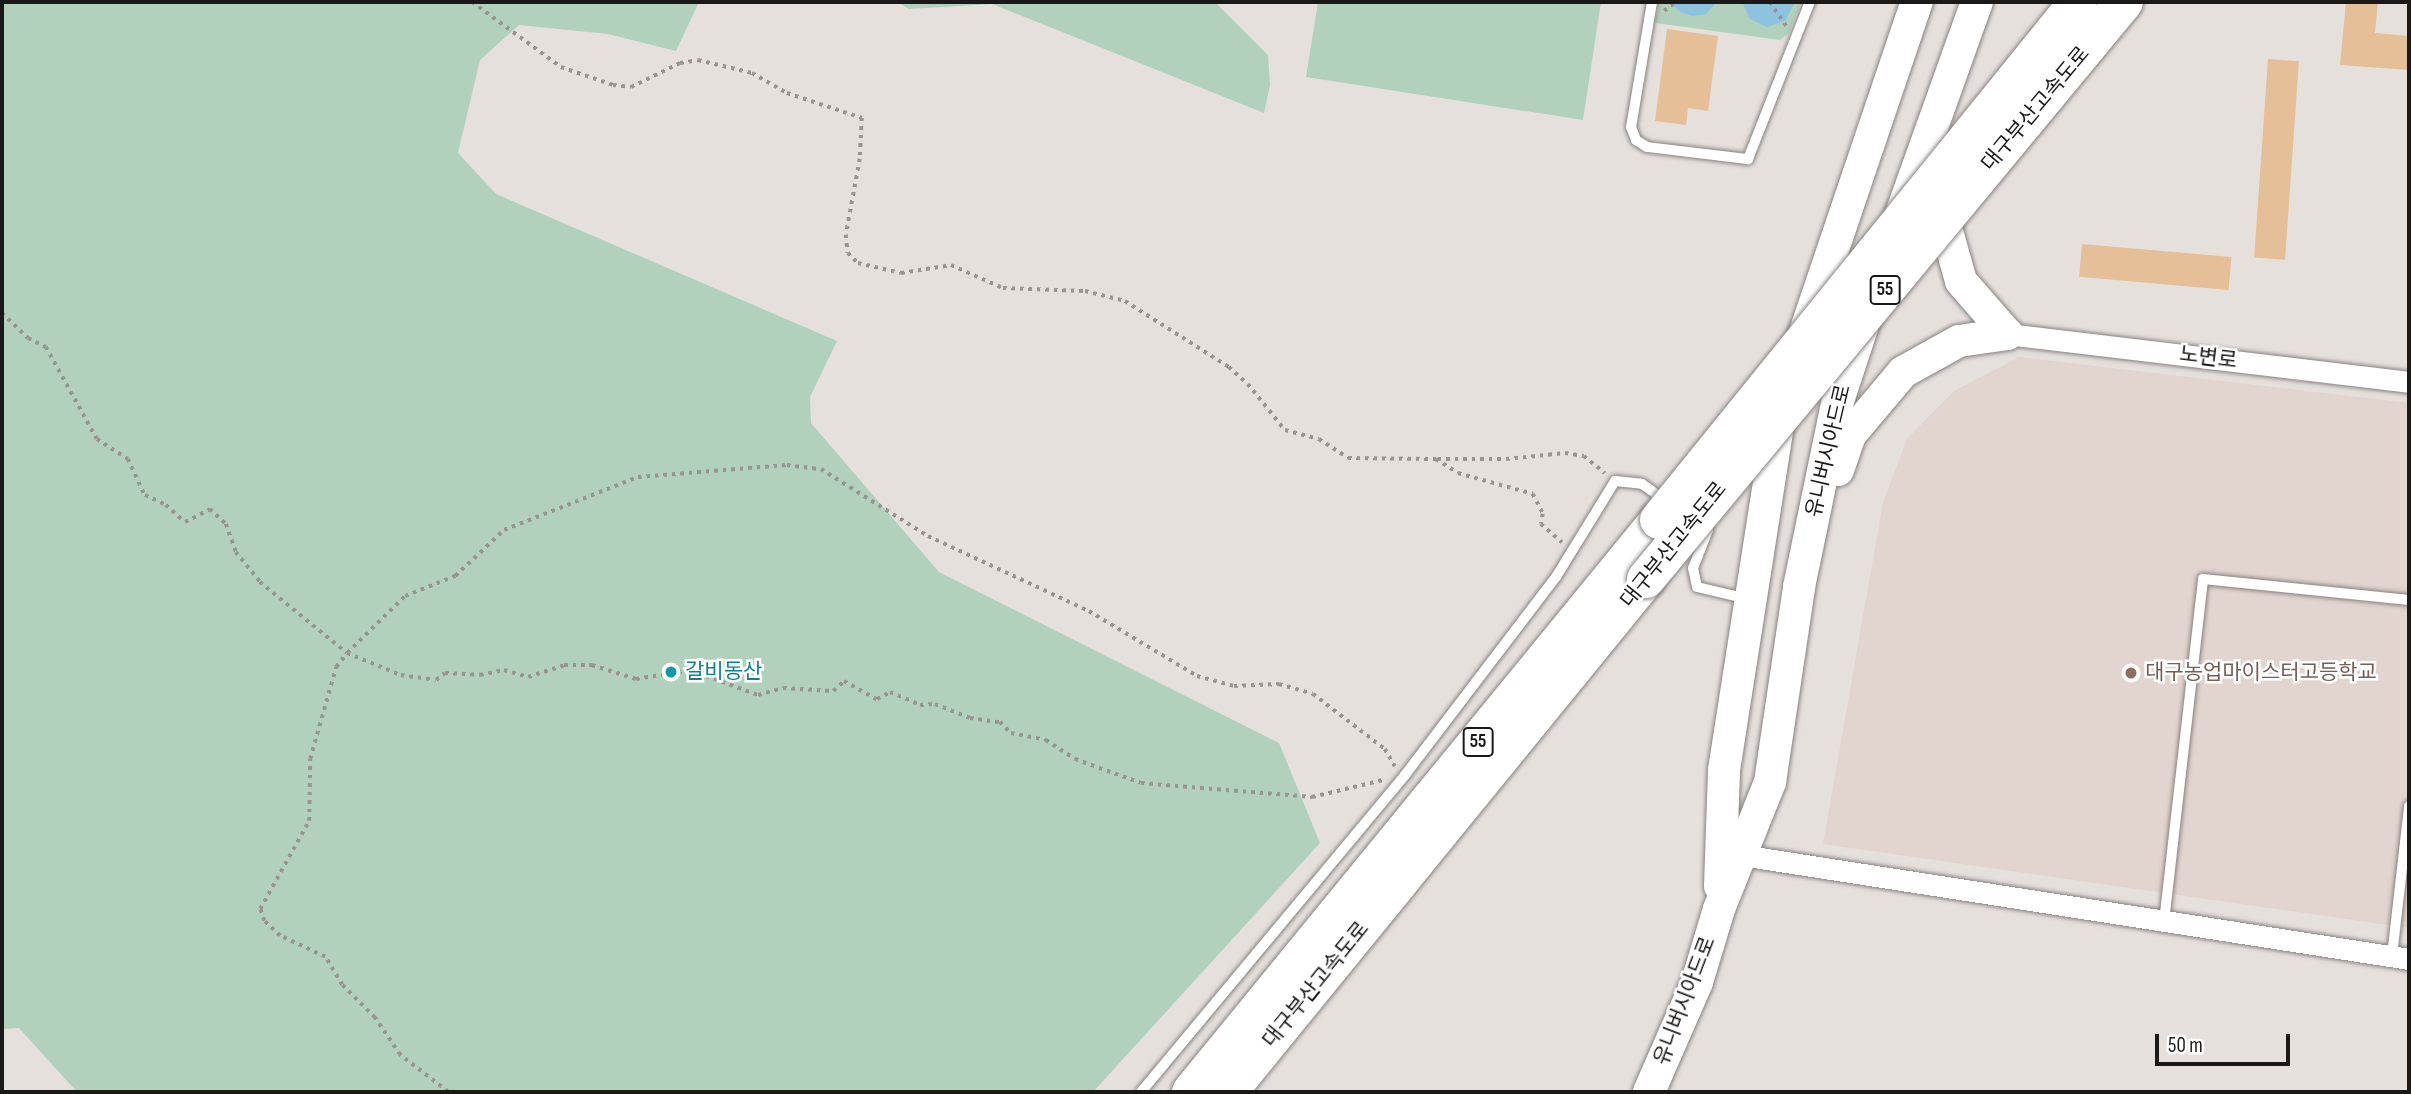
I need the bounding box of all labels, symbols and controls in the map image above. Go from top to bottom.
street label: 대구부산고속도로 [1977,42,2095,176]
road number: 55 [1869,274,1901,306]
street label: 노변로 [2178,342,2238,374]
street label: 유니버시아드로 [1802,382,1856,520]
street label: 대구부산고속도로 [1616,477,1732,613]
place label: 갈비동산 [685,659,762,685]
place label: 대구농업마이스터고등학교 [2145,660,2377,686]
marker: 갈비동산 [663,664,679,680]
marker: 대구농업마이스터고등학교 [2123,665,2139,681]
road number: 55 [1462,726,1494,758]
street label: 대구부산고속도로 [1258,917,1374,1053]
street label: 유니버시아드로 [1649,933,1721,1069]
scale bar [2159,1020,2294,1064]
text: 50 m [2168,1033,2203,1058]

